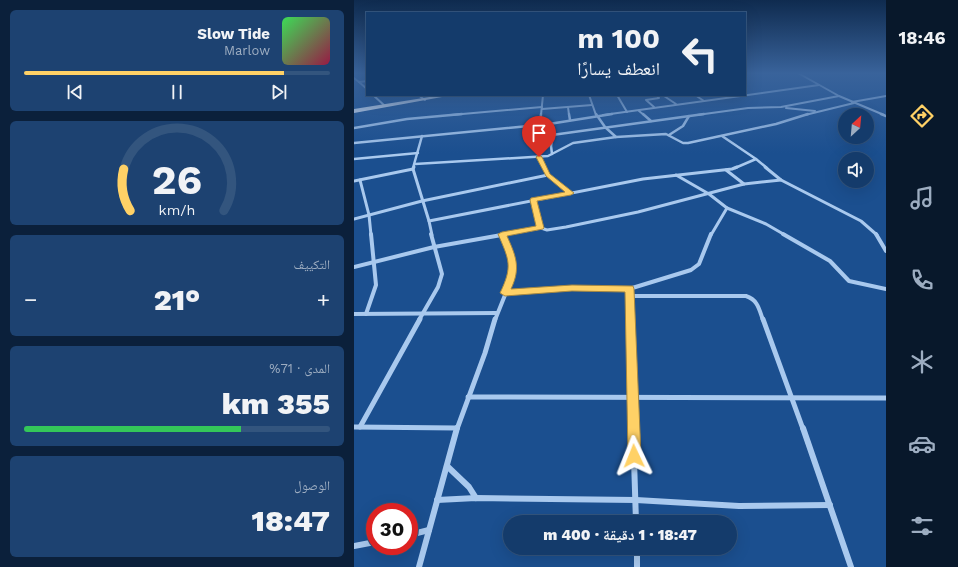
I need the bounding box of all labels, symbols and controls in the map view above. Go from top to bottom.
text: 100 m [577,22,660,55]
text: Slow Tide [197,25,270,43]
text: 18:46 [898,27,946,48]
icon: left [674,28,726,80]
text: Marlow [224,43,270,58]
text: انعطف يسارًا [577,58,660,79]
icon: previous [64,81,86,103]
icon: pause [166,81,188,103]
icon: next [268,81,290,103]
icon: directions [908,102,936,130]
north arrow [838,108,874,144]
map controls [838,108,874,188]
pin [522,116,556,157]
icon: arrive [528,122,550,144]
button: sound [838,152,874,188]
text: 26 [152,155,202,204]
icon: music [908,184,936,212]
text: km/h [159,201,195,217]
text: التكييف [294,257,330,272]
icon: phone [908,266,936,294]
text: 21° [154,282,200,317]
text: − [24,287,37,312]
text: + [317,287,330,312]
icon: climate [908,348,936,376]
text: المدى · 71% [269,361,330,376]
text: 355 km [222,386,330,421]
icon: car [908,430,936,458]
position arrow [613,435,655,477]
text: الوصول [294,478,330,493]
text: 18:47 [252,503,330,538]
speed limit sign: 30 [366,503,418,555]
icon: filters [908,512,936,540]
text: 18:47 · 1 دقيقة · 400 m [543,526,697,544]

